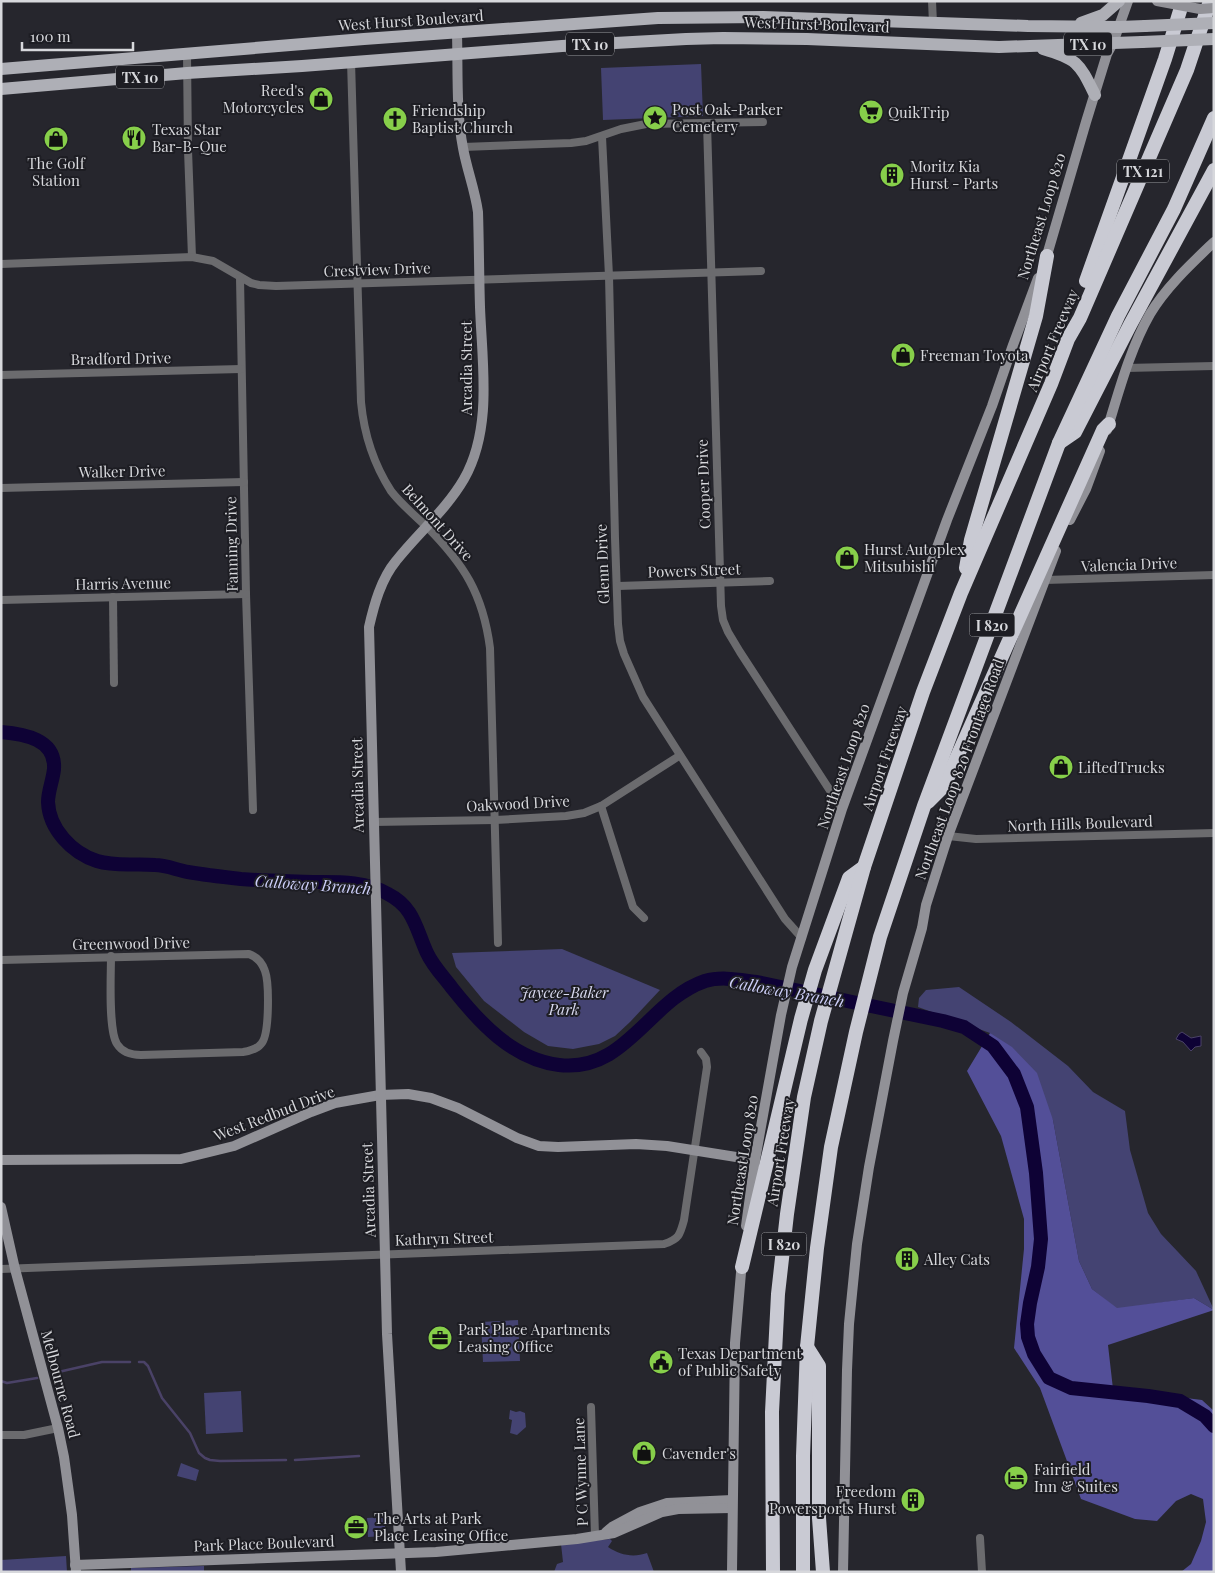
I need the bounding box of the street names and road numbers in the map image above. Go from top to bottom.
street label: West Hurst Boulevard [337,5,485,35]
street label: West Hurst Boulevard [743,11,890,37]
road number: TX 10 [566,33,614,56]
road number: TX 10 [1064,33,1112,56]
road number: TX 10 [116,66,164,88]
street label: Northeast Loop 820 [1012,150,1070,282]
road number: TX 121 [1117,160,1169,182]
street label: Crestview Drive [323,257,431,281]
street label: Airport Freeway [1021,285,1083,395]
street label: Arcadia Street [456,320,476,417]
street label: Bradford Drive [71,347,171,369]
street label: Cooper Drive [691,439,715,529]
street label: Walker Drive [77,460,166,482]
street label: Belmont Drive [398,479,478,565]
street label: Fanning Drive [220,496,242,592]
street label: Glenn Drive [591,523,613,605]
street label: Valencia Drive [1080,552,1177,576]
street label: Powers Street [647,558,742,582]
street label: Harris Avenue [75,572,171,594]
road number: I 820 [970,614,1014,636]
street label: Northeast Loop 820 Frontage Road [910,656,1008,882]
street label: Northeast Loop 820 [812,701,874,831]
street label: Airport Freeway [856,703,911,814]
street label: Arcadia Street [346,737,368,834]
street label: Oakwood Drive [466,790,570,816]
street label: North Hills Boulevard [1007,810,1153,836]
street label: Greenwood Drive [72,932,190,954]
street label: West Redbud Drive [210,1081,337,1146]
street label: Northeast Loop 820 [722,1093,762,1227]
street label: Airport Freeway [761,1096,798,1209]
street label: Arcadia Street [356,1141,380,1239]
street label: Kathryn Street [394,1226,494,1250]
road number: I 820 [762,1232,806,1256]
street label: Melbourne Road [37,1328,85,1441]
street label: P C Wynne Lane [568,1417,592,1527]
street label: Park Place Boulevard [193,1531,335,1555]

